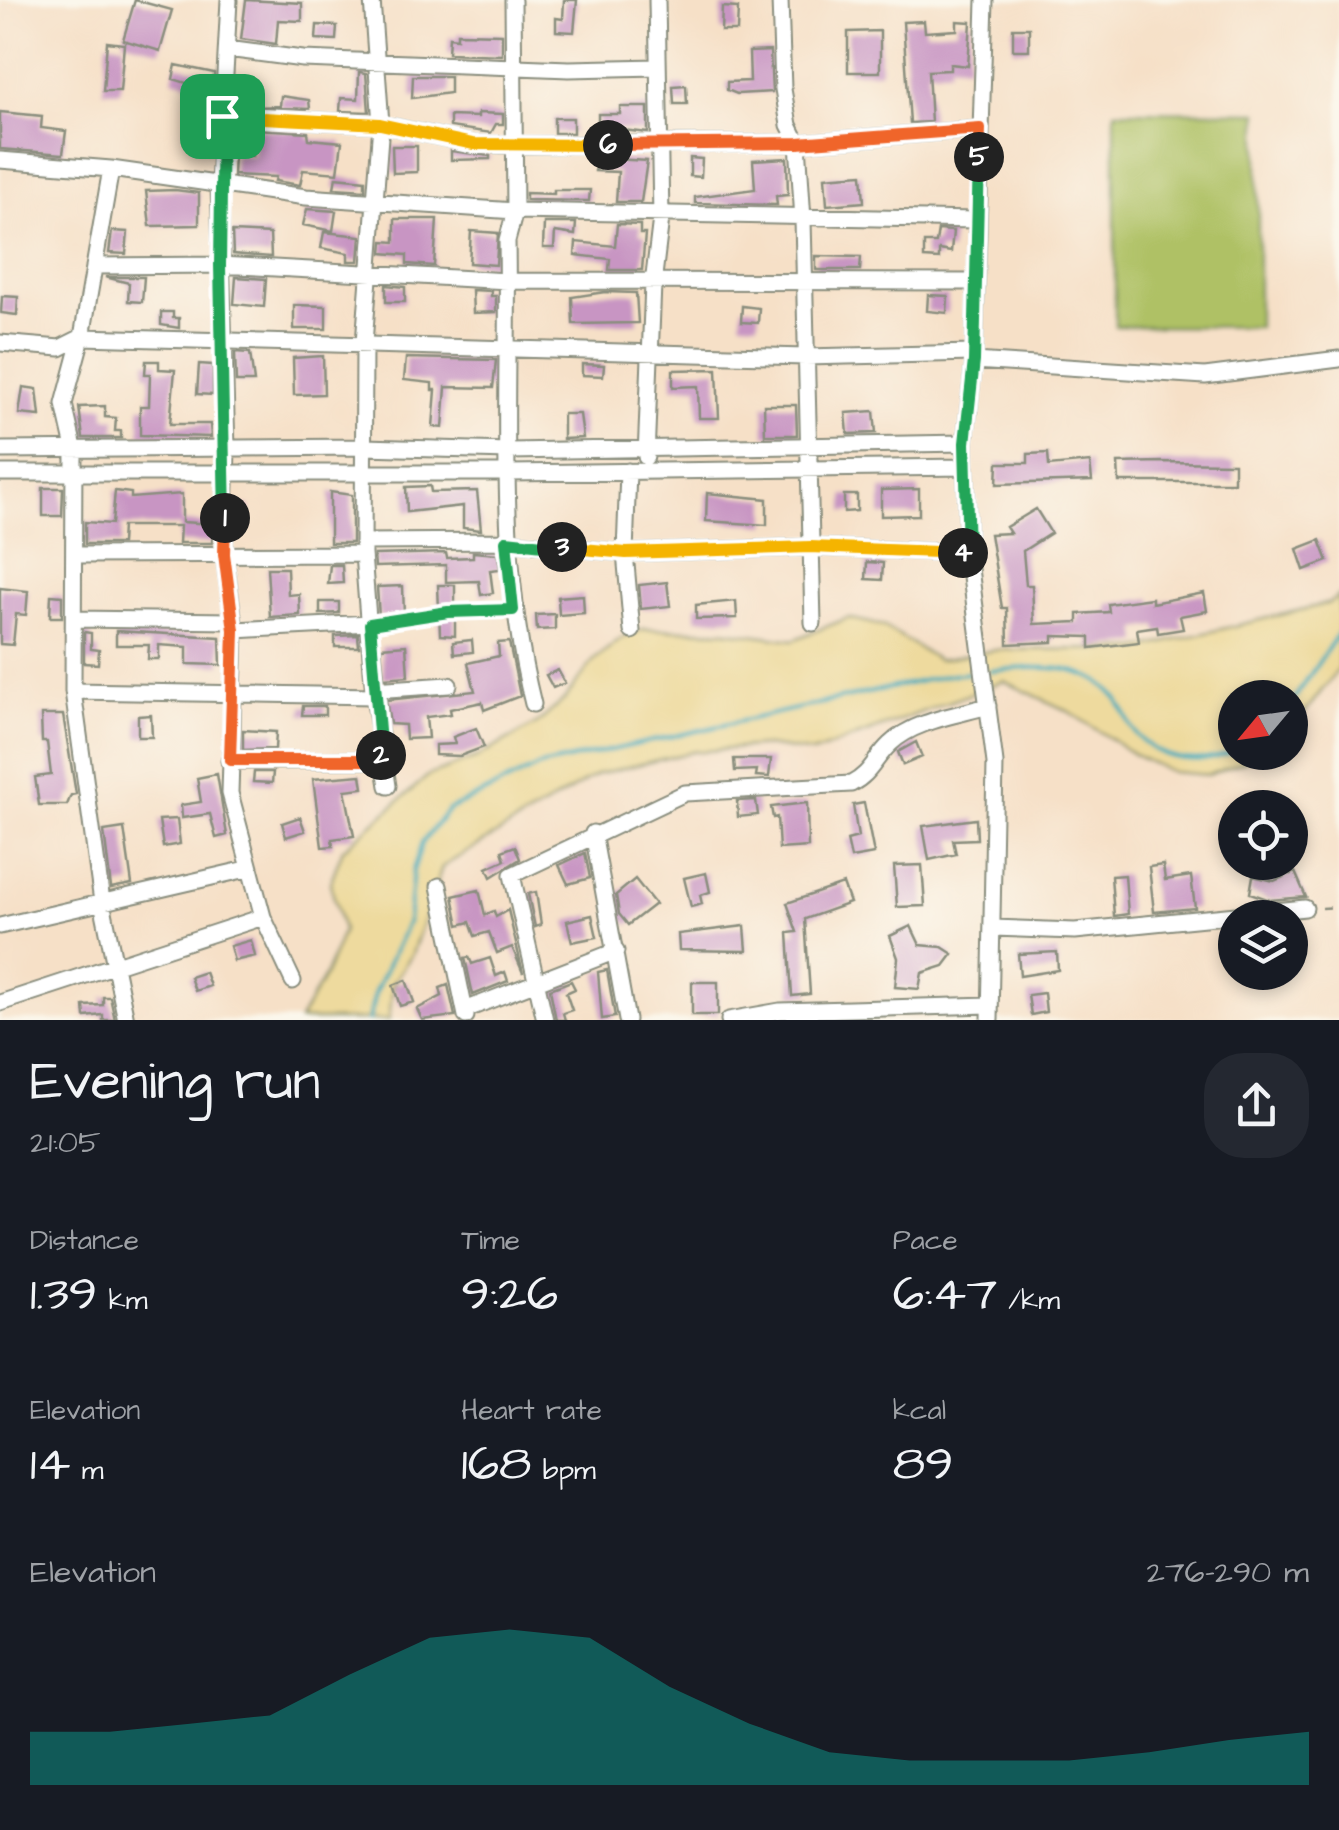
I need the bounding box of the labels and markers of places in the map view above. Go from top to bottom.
pin [180,74,265,159]
pin: 6 [583,120,633,170]
pin: 5 [954,132,1004,182]
pin: 1 [200,493,250,543]
pin: 3 [537,522,587,572]
pin: 4 [938,528,988,578]
pin: 2 [356,730,406,780]

